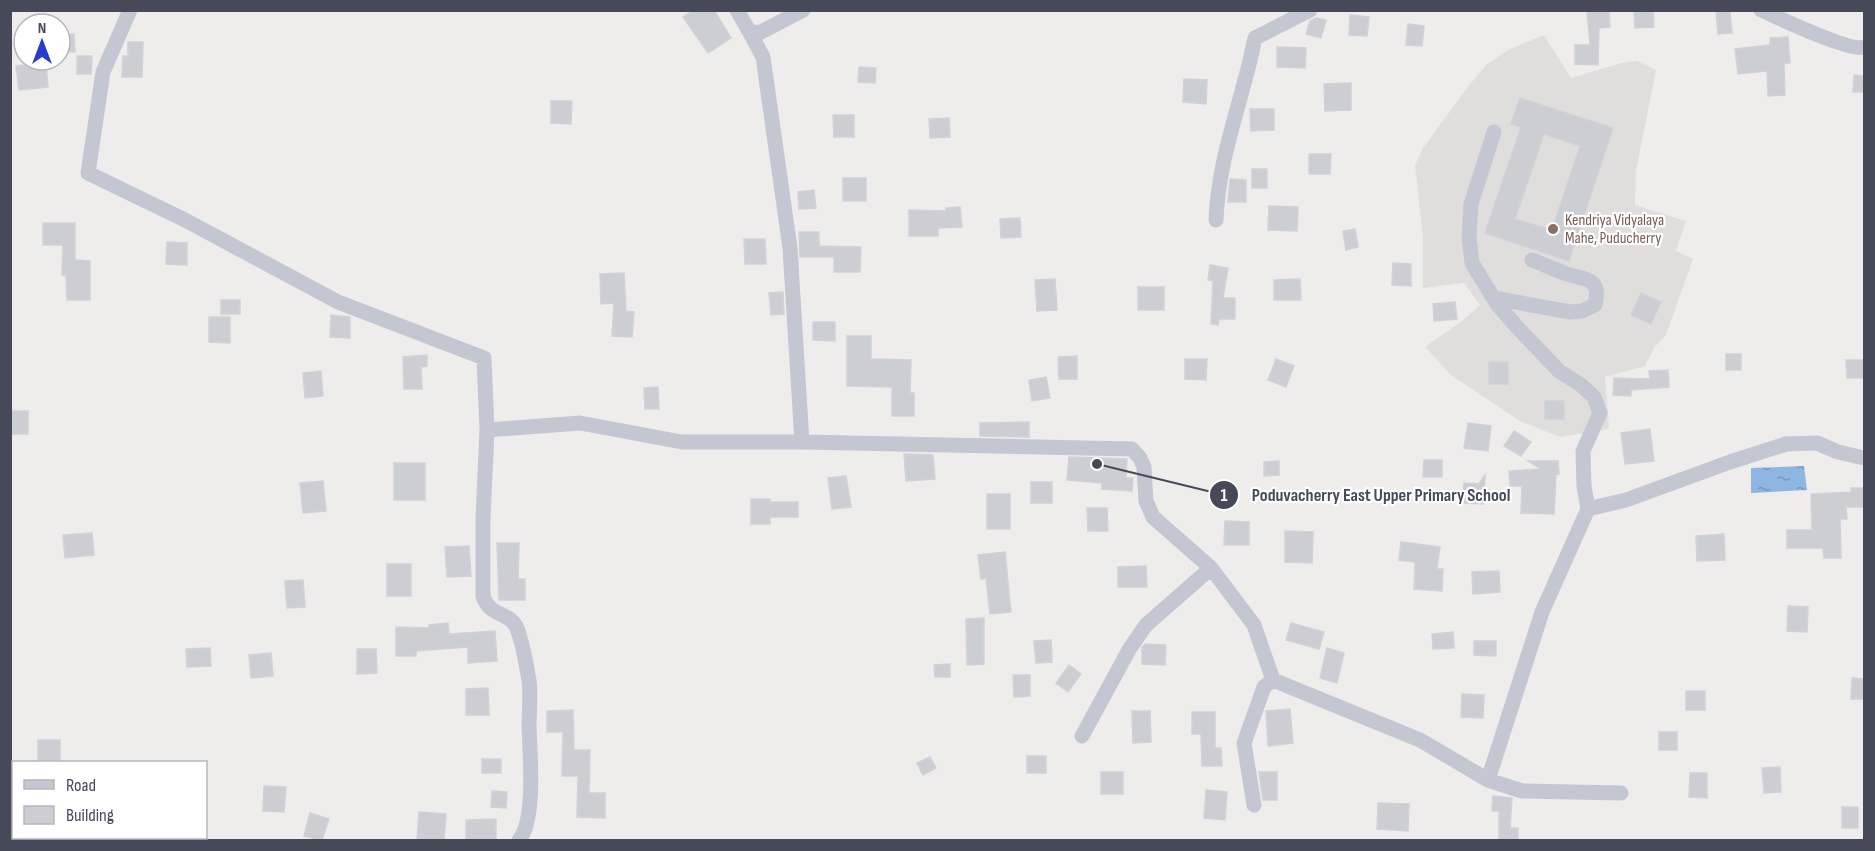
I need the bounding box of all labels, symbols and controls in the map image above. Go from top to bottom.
north arrow [12,12,72,72]
text: N [38,19,46,38]
place label: Kendriya Vidyalaya Mahe, Puducherry [1565,211,1664,248]
marker: Kendriya Vidyalaya Mahe, Puducherry [1546,222,1560,236]
callout: Poduvacherry East Upper Primary School [1209,477,1522,513]
text: 1 [1220,485,1228,506]
text: Poduvacherry East Upper Primary School [1252,485,1510,506]
legend [12,761,207,839]
text: Road [66,775,96,796]
text: Building [66,805,114,826]

